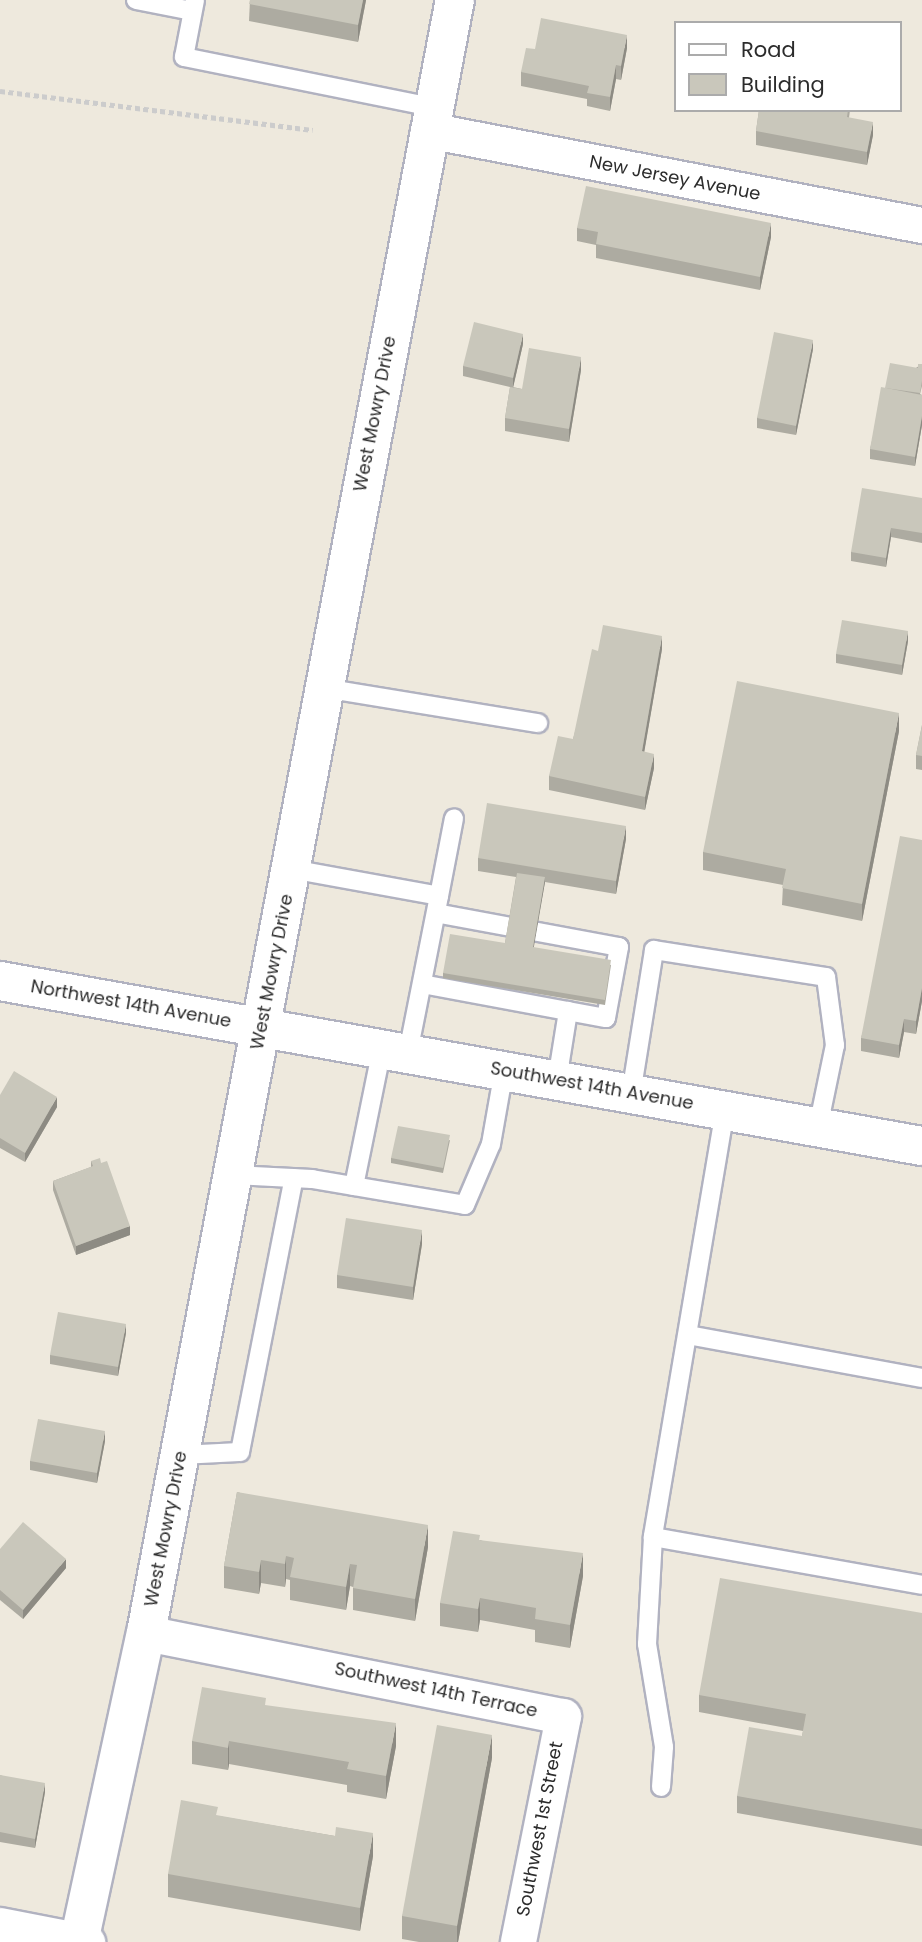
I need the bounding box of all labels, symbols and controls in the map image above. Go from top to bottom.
legend [674,21,901,112]
text: Road [741,35,796,64]
text: Building [741,70,825,99]
street label: New Jersey Avenue [588,151,762,205]
street label: West Mowry Drive [349,334,401,494]
street label: West Mowry Drive [246,892,298,1052]
street label: Northwest 14th Avenue [29,976,233,1032]
street label: Southwest 14th Avenue [489,1057,695,1115]
street label: West Mowry Drive [140,1449,192,1609]
street label: Southwest 14th Terrace [333,1658,539,1722]
street label: Southwest 1st Street [512,1740,568,1918]

